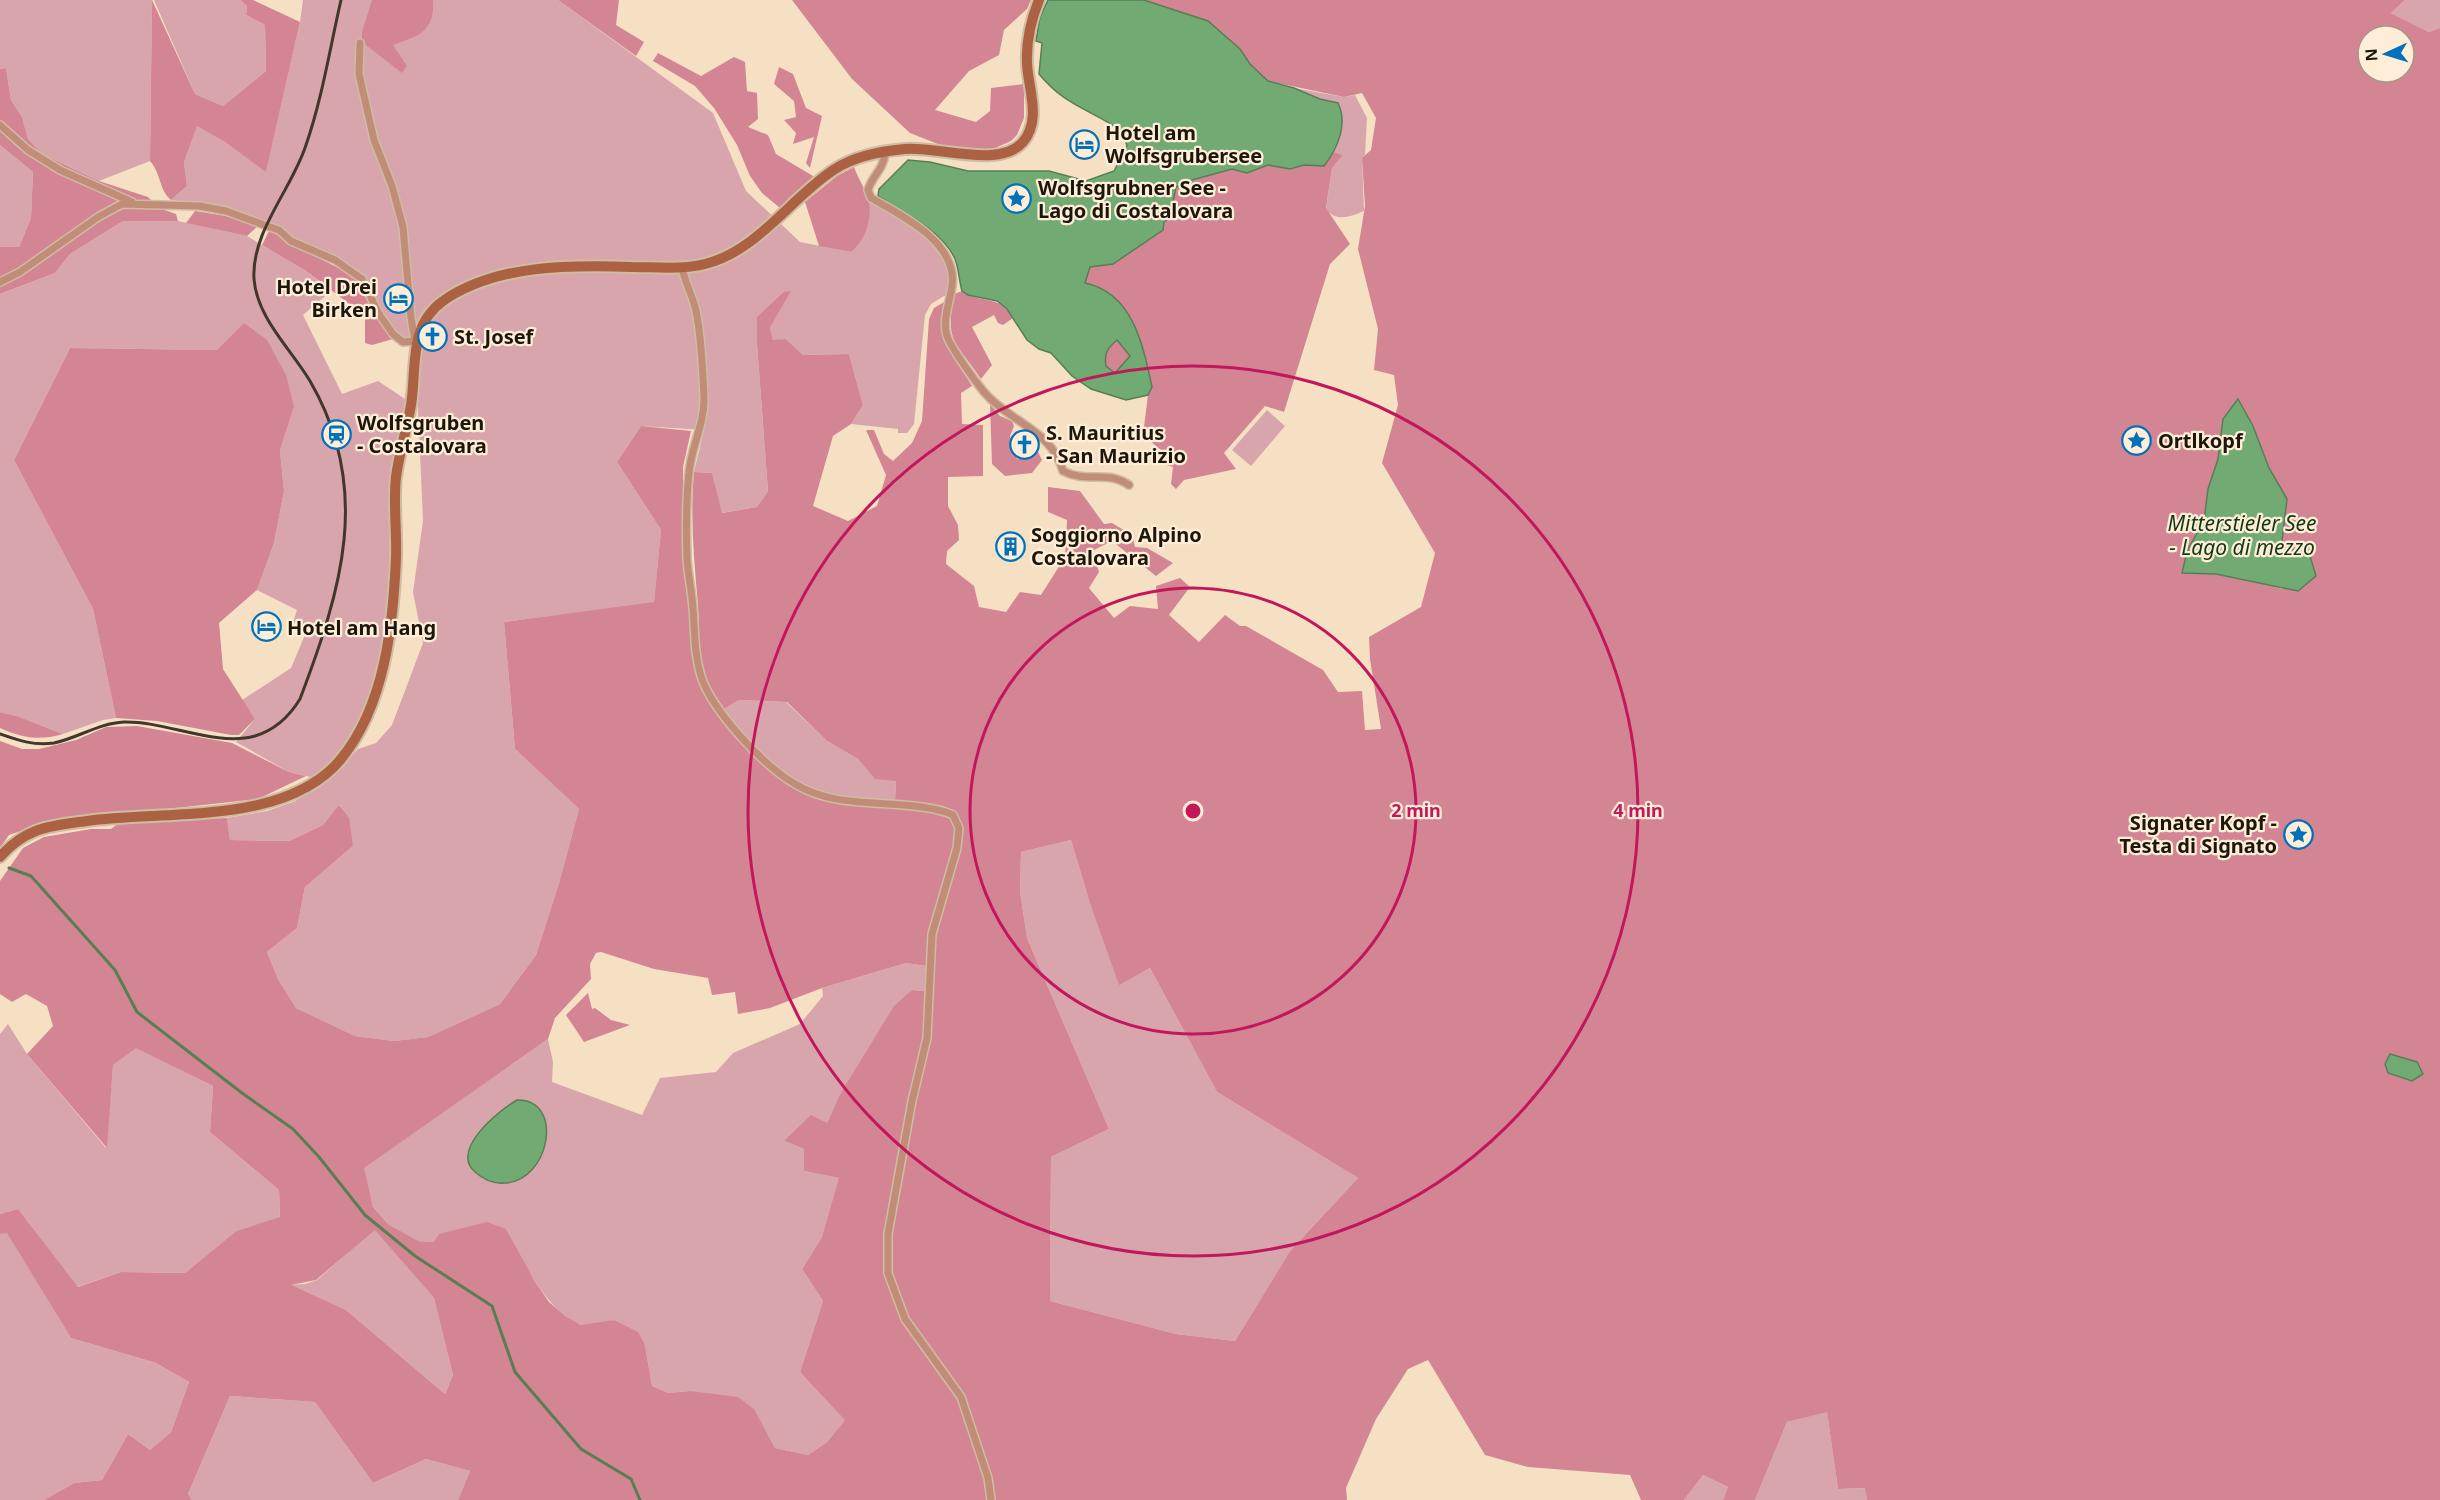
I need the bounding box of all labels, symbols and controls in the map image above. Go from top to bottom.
north arrow [2356,24,2416,84]
text: N [2360,48,2382,62]
place label: Hotel am Wolfsgrubersee [1105,119,1262,169]
hotel icon: Hotel am Wolfsgrubersee [1068,128,1100,160]
place label: Wolfsgrubner See - Lago di Costalovara [1038,174,1233,224]
place icon: Wolfsgrubner See - Lago di Costalovara [1001,183,1033,215]
place label: Hotel Drei Birken [276,273,377,323]
hotel icon: Hotel Drei Birken [382,282,414,314]
church icon: St. Josef [417,320,449,352]
place label: St. Josef [454,323,535,350]
place label: Wolfsgruben - Costalovara [357,409,487,459]
station icon: Wolfsgruben - Costalovara [320,418,352,450]
place label: S. Mauritius - San Maurizio [1046,419,1186,469]
place icon: Ortlkopf [2121,424,2153,456]
place label: Ortlkopf [2158,427,2244,454]
church icon: S. Mauritius - San Maurizio [1009,428,1041,460]
water label: Mitterstieler See - Lago di mezzo [2167,509,2317,561]
place label: Soggiorno Alpino Costalovara [1031,521,1202,571]
building icon: Soggiorno Alpino Costalovara [994,530,1026,562]
hotel icon: Hotel am Hang [250,611,282,643]
place label: Hotel am Hang [287,614,436,641]
text: 2 min [1391,798,1441,822]
text: 4 min [1613,798,1663,822]
centre of rings [1183,801,1203,821]
place label: Signater Kopf - Testa di Signato [2119,809,2277,859]
place icon: Signater Kopf - Testa di Signato [2282,818,2314,850]

